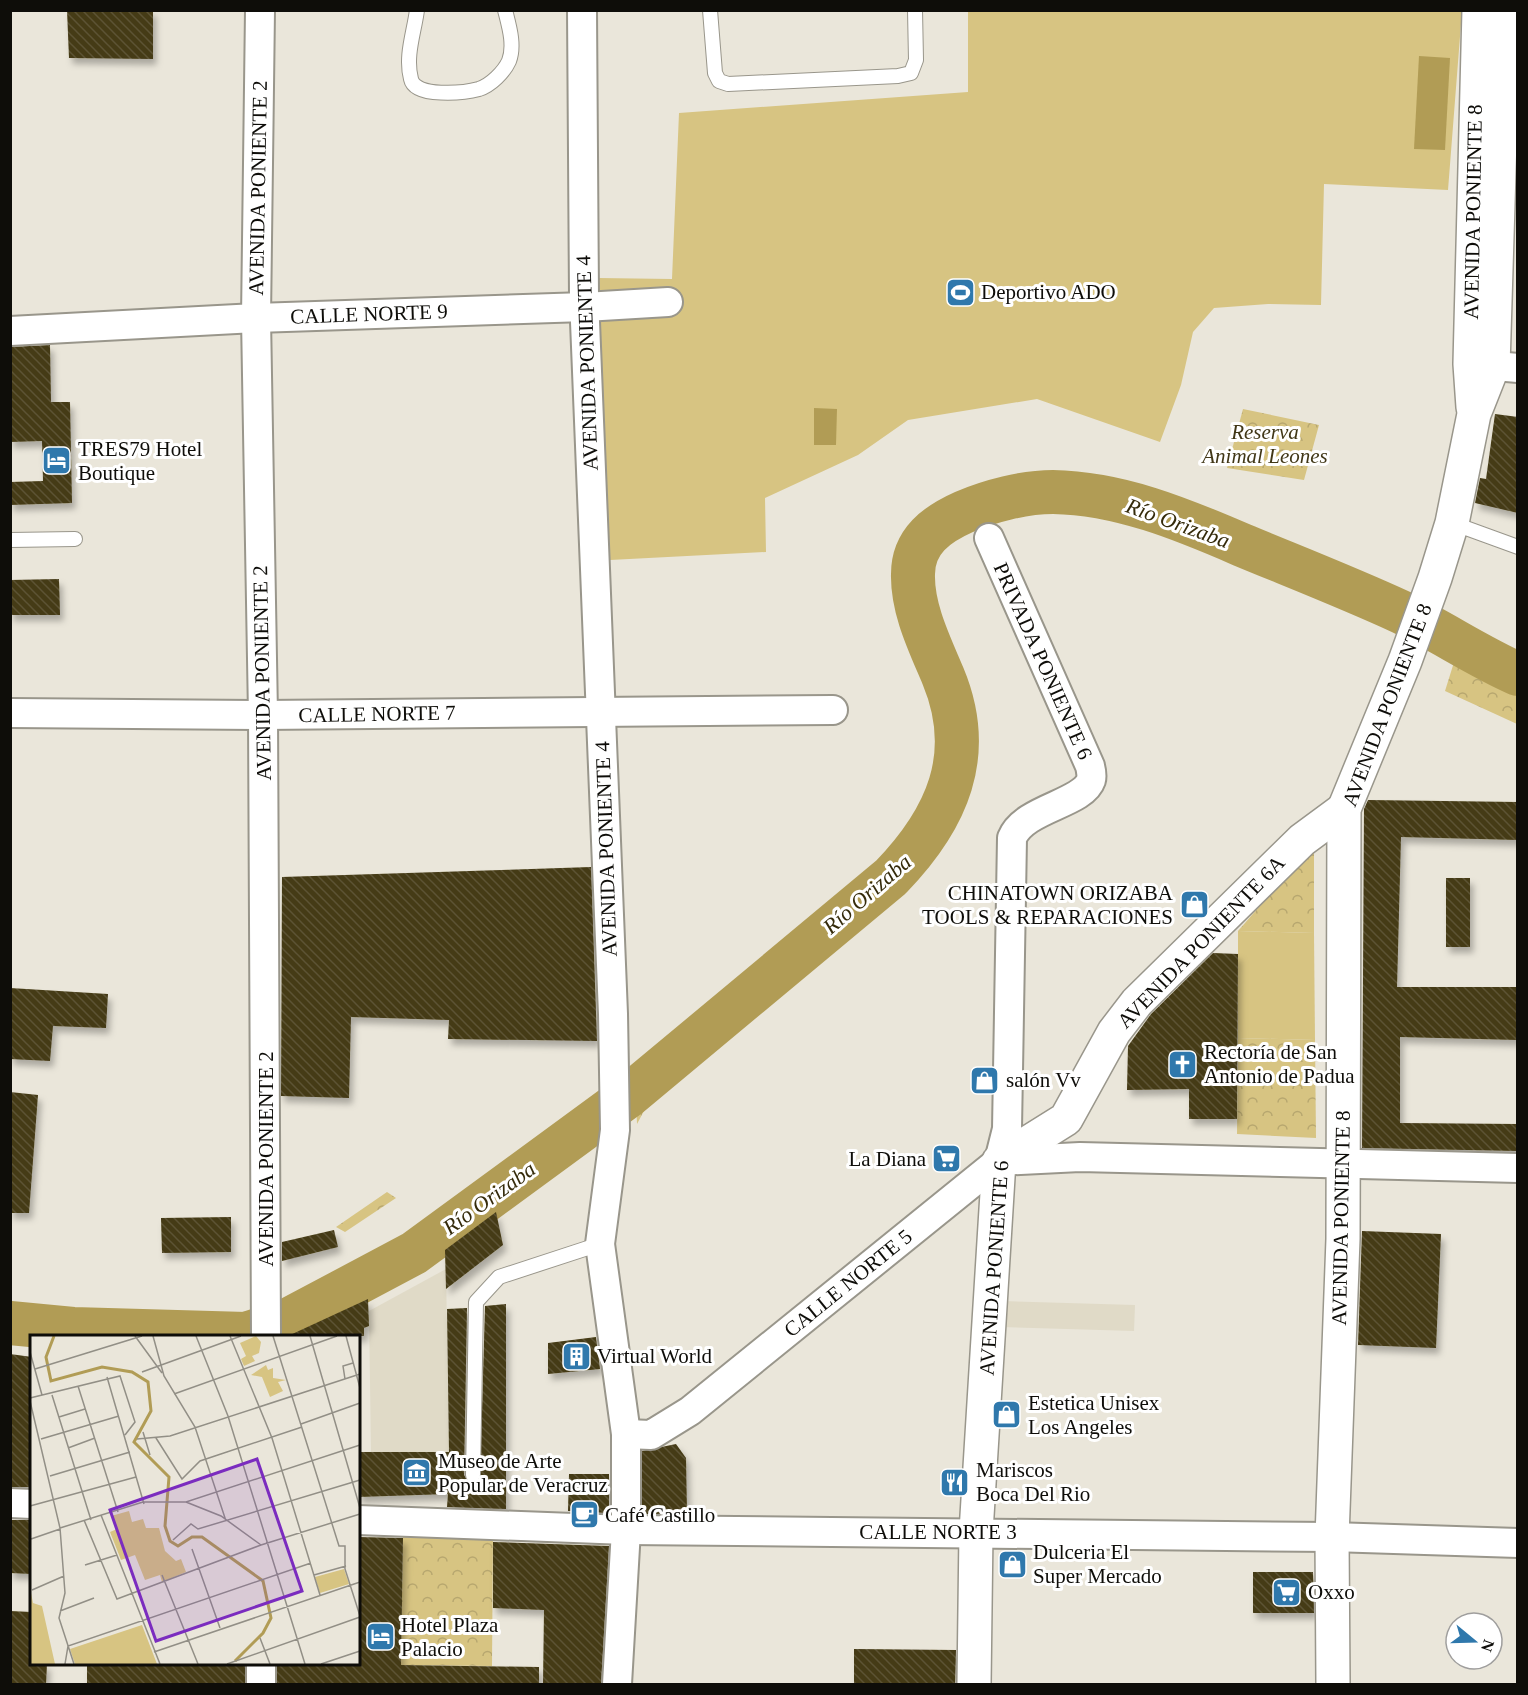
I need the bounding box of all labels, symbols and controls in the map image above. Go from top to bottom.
street label: AVENIDA PONIENTE 2 [244,80,272,296]
street label: AVENIDA PONIENTE 8 [1459,104,1487,320]
street label: AVENIDA PONIENTE 4 [571,254,603,471]
sports icon: Deportivo ADO [944,276,976,308]
place label: Deportivo ADO [981,280,1116,304]
street label: CALLE NORTE 9 [290,299,448,329]
park label: Reserva Animal Leones [1200,420,1328,468]
place label: TRES79 Hotel Boutique [78,437,202,485]
hotel icon: TRES79 Hotel Boutique [41,445,73,477]
water label: Río Orizaba [1122,492,1233,553]
street label: PRIVADA PONIENTE 6 [989,559,1097,763]
street label: AVENIDA PONIENTE 2 [248,565,276,781]
street label: AVENIDA PONIENTE 8 [1337,600,1437,810]
street label: CALLE NORTE 7 [298,701,456,727]
street label: AVENIDA PONIENTE 4 [590,740,622,957]
water label: Río Orizaba [817,849,916,940]
street label: AVENIDA PONIENTE 6A [1112,850,1290,1033]
place label: CHINATOWN ORIZABA TOOLS & REPARACIONES [922,881,1174,929]
shop icon: CHINATOWN ORIZABA TOOLS & REPARACIONES [1178,889,1210,921]
place label: Rectoría de San Antonio de Padua [1204,1040,1355,1088]
church icon: Rectoría de San Antonio de Padua [1167,1048,1199,1080]
street label: AVENIDA PONIENTE 2 [254,1051,278,1267]
shop icon: salón Vv [969,1064,1001,1096]
place label: salón Vv [1006,1068,1081,1092]
street label: AVENIDA PONIENTE 8 [1327,1110,1355,1326]
supermarket icon: La Diana [931,1143,963,1175]
place label: La Diana [848,1147,927,1171]
water label: Río Orizaba [437,1156,540,1240]
street label: AVENIDA PONIENTE 6 [975,1160,1013,1376]
street label: CALLE NORTE 5 [779,1224,917,1342]
inset map [30,1335,360,1665]
building icon: Virtual World [560,1340,592,1372]
place label: Virtual World [597,1344,713,1368]
place label: Estetica Unisex Los Angeles [1028,1391,1160,1439]
shop icon: Estetica Unisex Los Angeles [991,1399,1023,1431]
place label: Museo de Arte Popular de Veracruz [438,1449,608,1497]
museum icon: Museo de Arte Popular de Veracruz [401,1457,433,1489]
place label: Mariscos Boca Del Rio [976,1458,1090,1506]
restaurant icon: Mariscos Boca Del Rio [939,1466,971,1498]
cafe icon: Café Castillo [568,1499,600,1531]
place label: Café Castillo [605,1503,715,1527]
street label: CALLE NORTE 3 [859,1520,1017,1544]
place label: Dulceria El Super Mercado [1033,1540,1162,1588]
shop icon: Dulceria El Super Mercado [996,1548,1028,1580]
supermarket icon: Oxxo [1271,1576,1303,1608]
place label: Oxxo [1308,1580,1355,1604]
north arrow [1444,1611,1504,1671]
place label: Hotel Plaza Palacio [401,1613,499,1661]
hotel icon: Hotel Plaza Palacio [364,1621,396,1653]
text: N [1478,1637,1498,1654]

